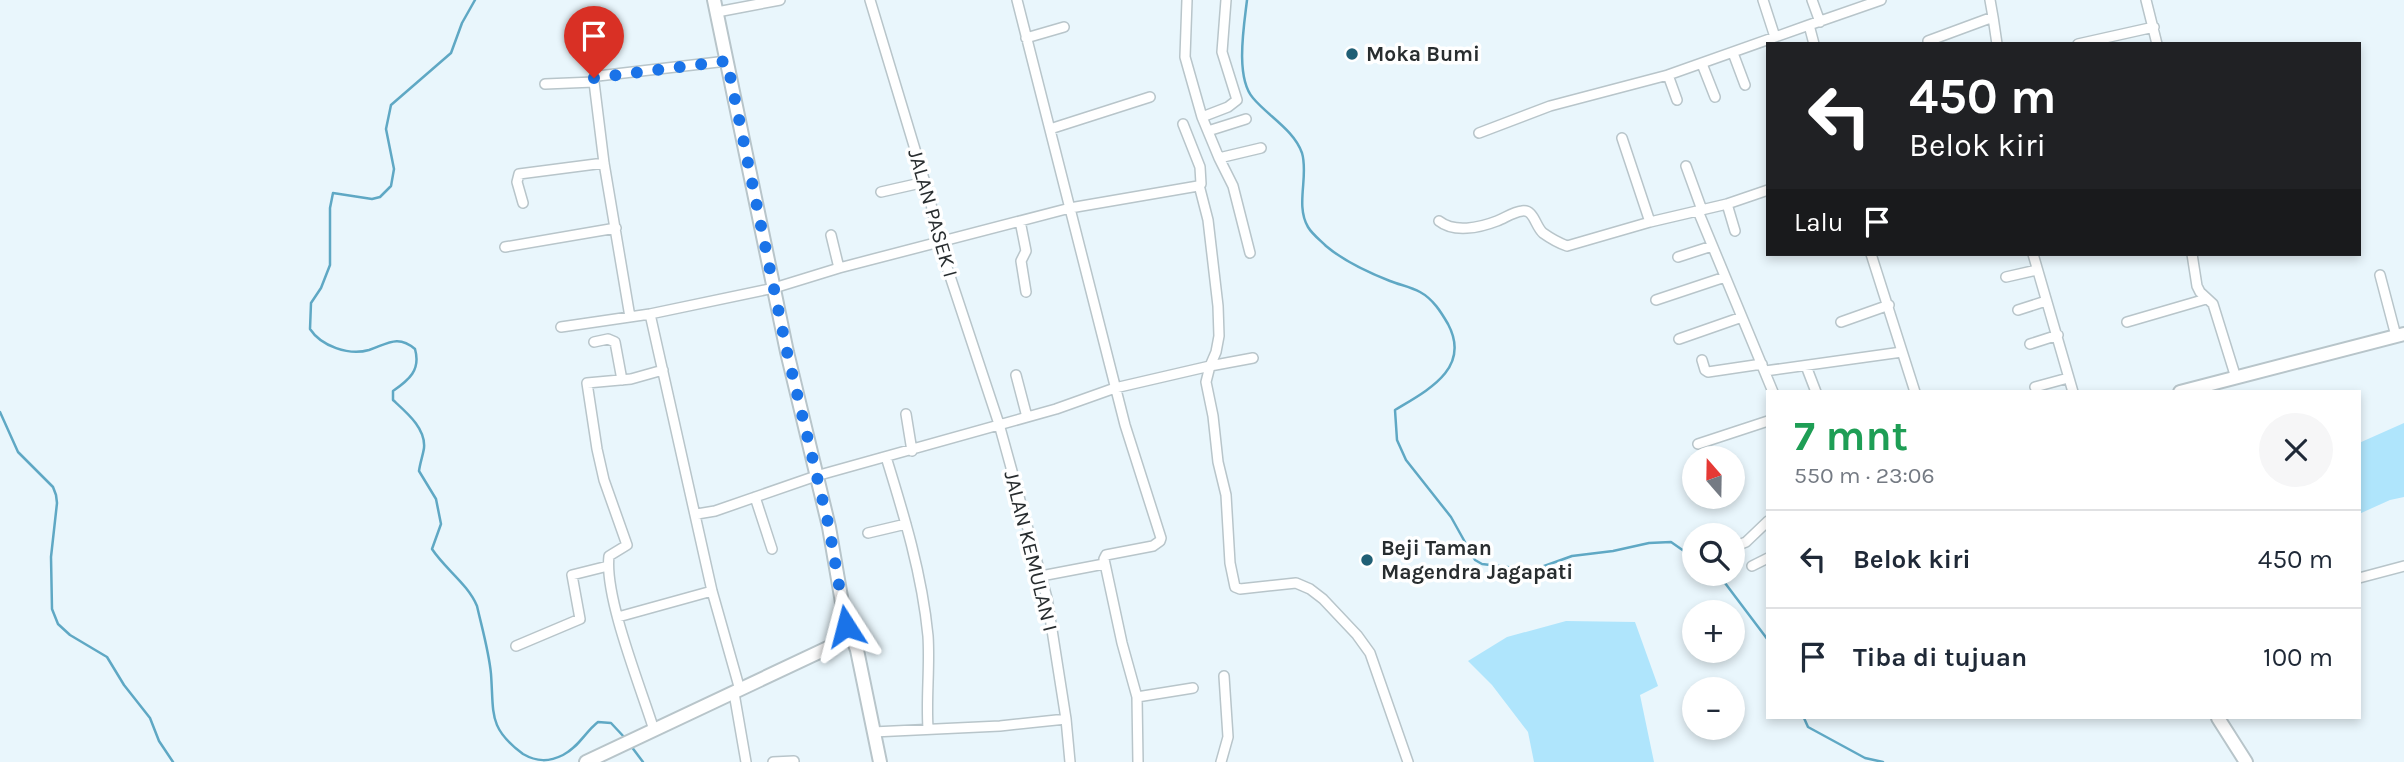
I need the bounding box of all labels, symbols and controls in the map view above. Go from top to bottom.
pin [564,6,624,78]
icon: arrive [575,17,613,55]
place label: Moka Bumi [1366,42,1480,66]
marker: Moka Bumi [1344,46,1360,62]
text: 450 m [1909,68,2057,125]
icon: left [1794,70,1885,161]
text: Belok kiri [1909,127,2046,164]
street label: JALAN PASEK I [903,146,963,280]
icon: arrive [1858,203,1896,241]
text: Lalu [1794,207,1844,238]
text: 7 mnt [1794,411,1908,461]
button: close [2259,413,2333,487]
north arrow [1682,446,1745,509]
map controls [1682,446,1745,740]
text: 550 m · 23:06 [1794,462,1935,489]
street label: JALAN KEMULAN I [999,468,1063,634]
button: search [1682,523,1745,586]
place label: Beji Taman Magendra Jagapati [1381,536,1573,584]
icon: left [1794,540,1832,578]
text: Belok kiri [1853,544,1971,575]
text: 450 m [2258,544,2333,575]
marker: Beji Taman Magendra Jagapati [1359,552,1375,568]
position arrow [809,589,883,663]
button: + [1682,600,1745,663]
icon: arrive [1794,638,1832,676]
text: Tiba di tujuan [1853,642,2027,673]
text: 100 m [2263,642,2333,673]
button: − [1682,677,1745,740]

